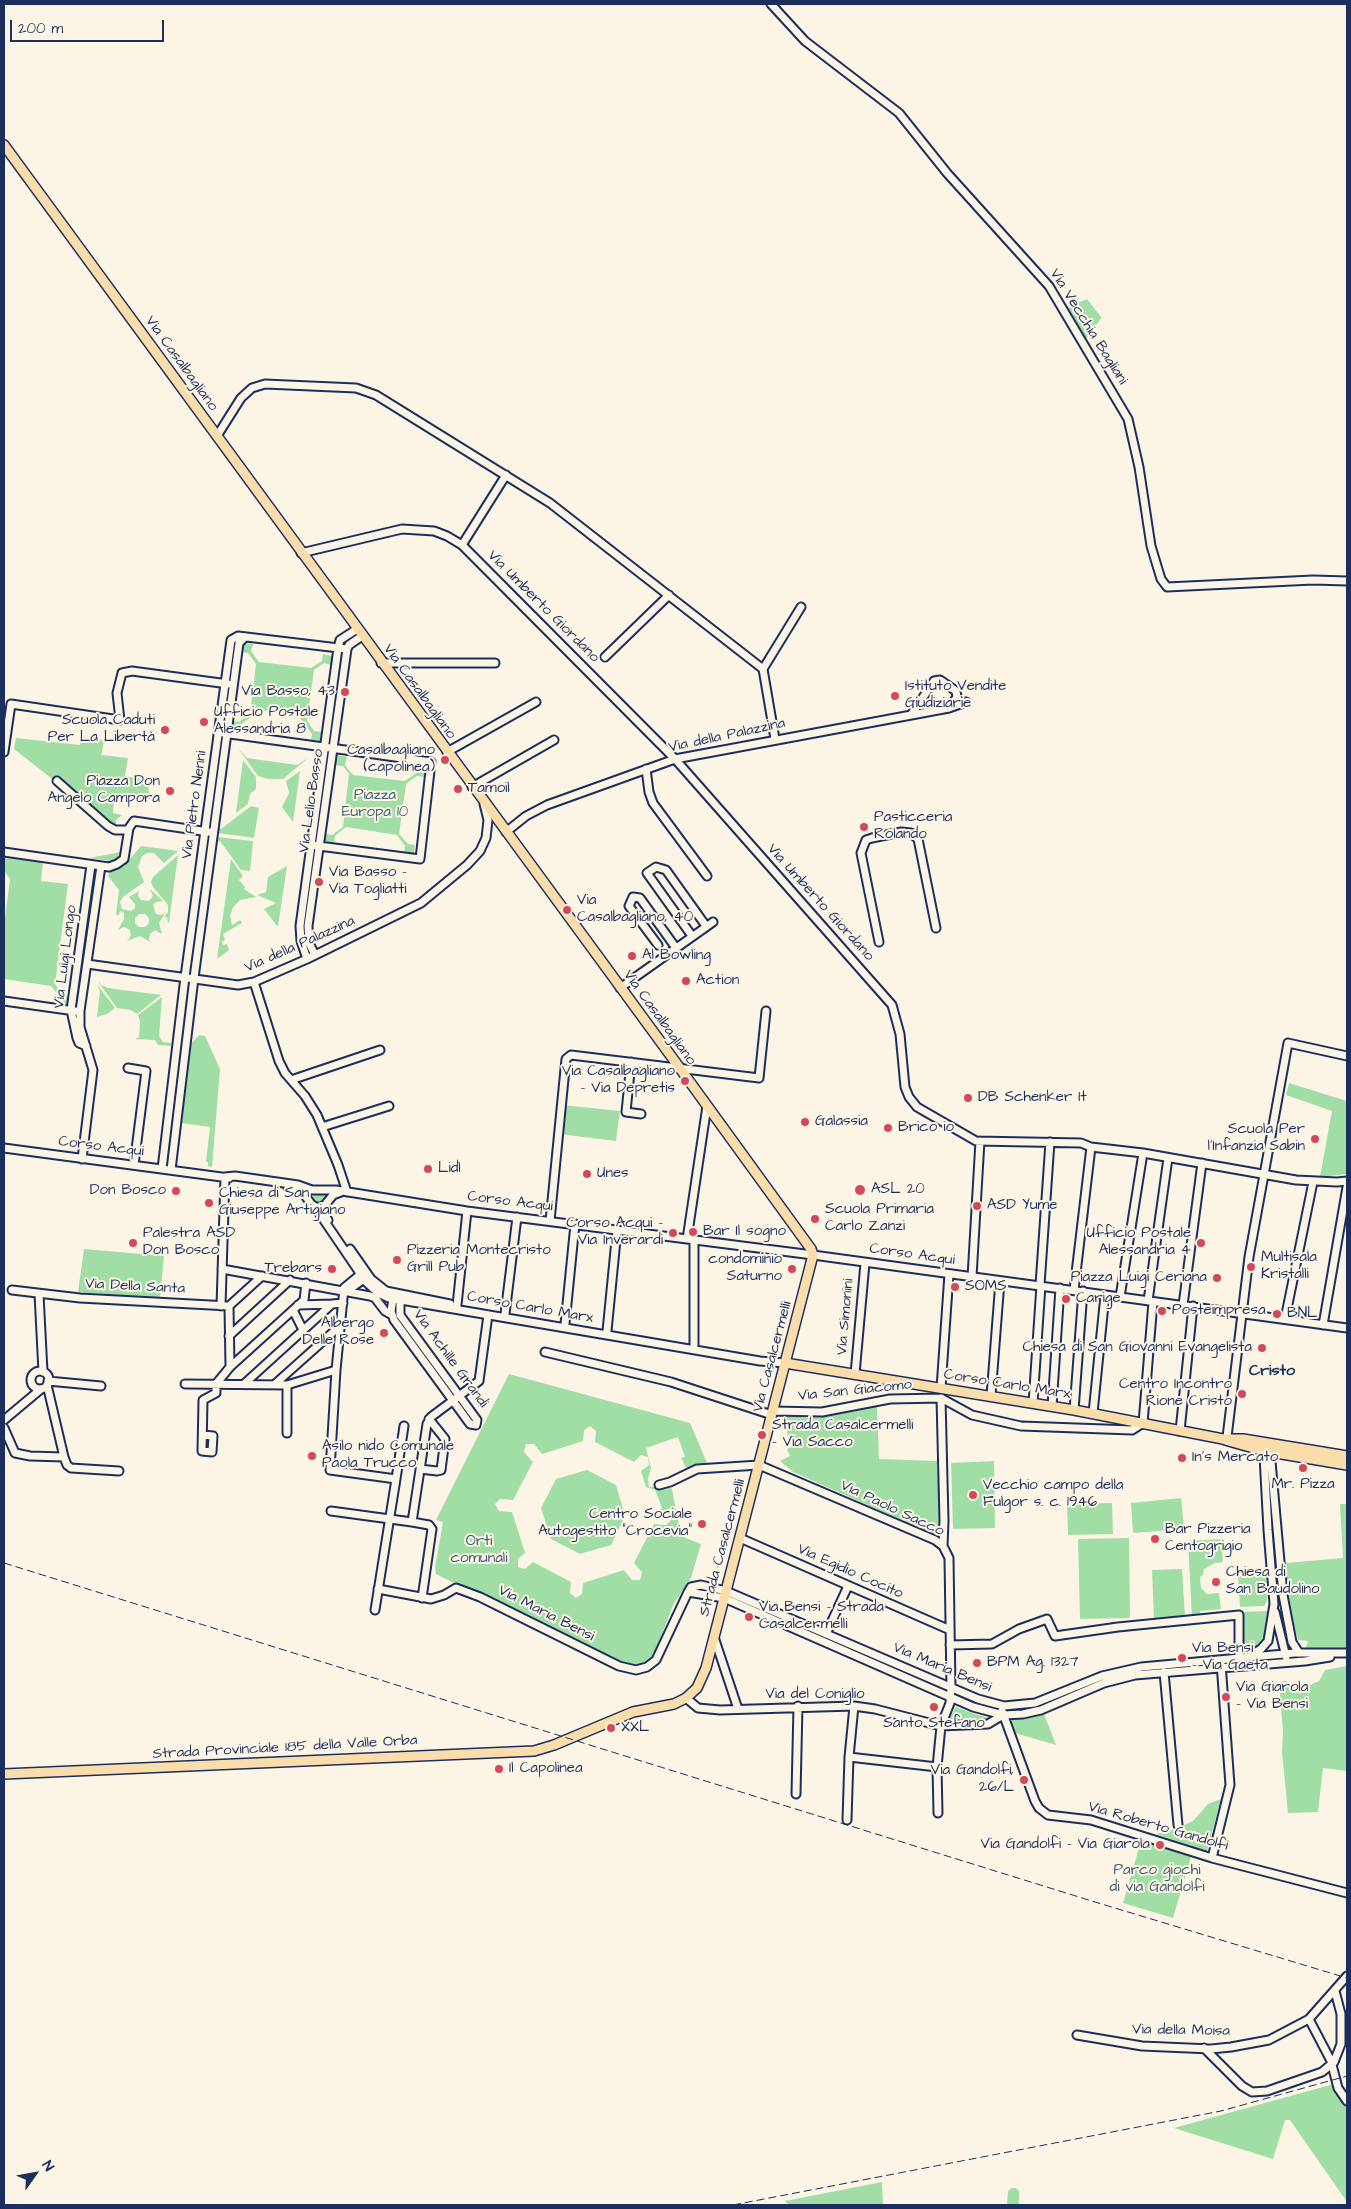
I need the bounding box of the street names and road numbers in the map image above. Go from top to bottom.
street label: Via Vecchia Bagliani [1045,266,1131,388]
street label: Via Casalbagliano [140,313,222,415]
street label: Via Umberto Giordano [483,547,603,667]
street label: Via Casalbagliano [378,641,460,743]
street label: Via della Palazzina [667,715,787,757]
street label: Via Lelio Basso [296,748,328,854]
street label: Via Pietro Nenni [179,750,211,860]
street label: Via Umberto Giordano [763,841,877,965]
street label: Via Luigi Longo [51,904,81,1010]
street label: Via della Palazzina [242,913,358,977]
street label: Via Casalbagliano [618,967,700,1069]
street label: Corso Acqui [57,1133,145,1161]
street label: Corso Acqui [466,1188,554,1216]
street label: Corso Acqui [868,1240,956,1270]
street label: Via Della Santa [85,1275,185,1299]
street label: Via Simonini [834,1278,858,1356]
street label: Corso Carlo Marx [465,1288,595,1328]
street label: Via Casalcermelli [750,1300,796,1414]
street label: Via Achille Grandi [408,1307,492,1411]
street label: Corso Carlo Marx [942,1366,1072,1404]
street label: Via San Giacomo [797,1376,913,1406]
street label: Strada Casalcermelli [696,1477,750,1619]
street label: Via Paolo Sacco [837,1477,947,1541]
street label: Via Egidio Cocito [794,1541,906,1603]
street label: Via Maria Bensi [495,1582,597,1646]
street label: Via Maria Bensi [890,1639,994,1697]
street label: Via del Coniglio [765,1686,865,1704]
street label: Strada Provinciale 185 della Valle Orba [152,1732,418,1764]
street label: Via Roberto Gandolfi [1086,1798,1230,1856]
street label: Via della Moisa [1132,2021,1230,2041]

